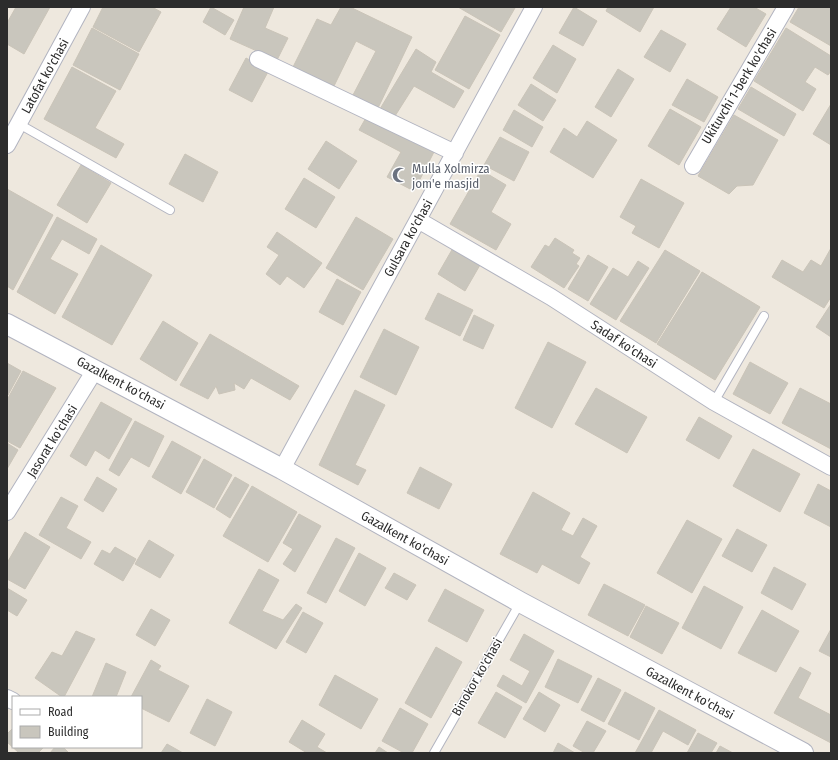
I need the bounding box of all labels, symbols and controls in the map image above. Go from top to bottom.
street label: Ukituvchi 1-berk ko'chasi [699,26,779,146]
street label: Latofat ko'chasi [18,36,72,116]
place label: Mulla Xolmirza jom'e masjid [411,161,490,191]
mosque icon: Mulla Xolmirza jom'e masjid [391,166,409,184]
street label: Gulsara ko'chasi [381,197,435,279]
street label: Sadaf ko'chasi [588,317,660,371]
street label: Gazalkent ko'chasi [74,353,168,413]
street label: Jasorat ko'chasi [24,402,80,480]
street label: Gazalkent ko'chasi [359,508,451,568]
street label: Binokor ko'chasi [449,636,505,718]
street label: Gazalkent ko'chasi [643,663,737,723]
legend [12,696,142,748]
text: Road [48,705,73,719]
text: Building [48,725,89,739]

